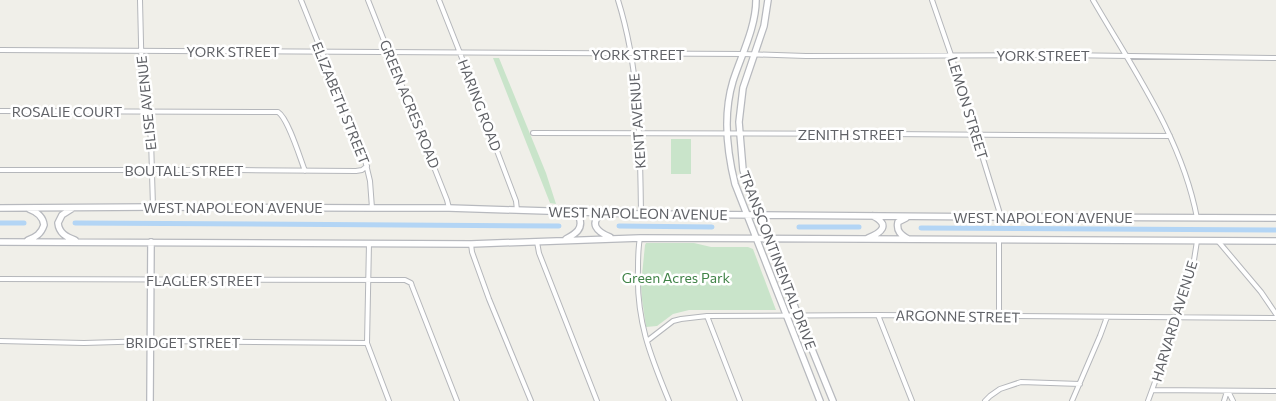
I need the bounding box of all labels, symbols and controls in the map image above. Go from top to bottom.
street label: GREEN ACRES ROAD [376,37,444,171]
street label: ELIZABETH STREET [309,39,373,167]
street label: YORK STREET [186,43,280,60]
street label: YORK STREET [591,46,685,63]
street label: YORK STREET [996,47,1090,64]
street label: ELISE AVENUE [133,55,159,151]
street label: LEMON STREET [944,55,992,161]
street label: HARING ROAD [455,57,505,153]
street label: KENT AVENUE [625,73,649,169]
street label: ROSALIE COURT [12,103,122,120]
street label: ZENITH STREET [798,126,904,143]
street label: BOUTALL STREET [125,162,243,179]
street label: TRANSCONTINENTAL DRIVE [736,168,820,352]
street label: WEST NAPOLEON AVENUE [143,199,323,216]
street label: WEST NAPOLEON AVENUE [548,203,728,223]
street label: WEST NAPOLEON AVENUE [953,209,1133,226]
street label: HARVARD AVENUE [1148,258,1200,384]
park label: Green Acres Park [622,269,731,286]
street label: FLAGLER STREET [146,272,262,289]
street label: ARGONNE STREET [896,306,1020,326]
street label: BRIDGET STREET [126,334,240,351]

